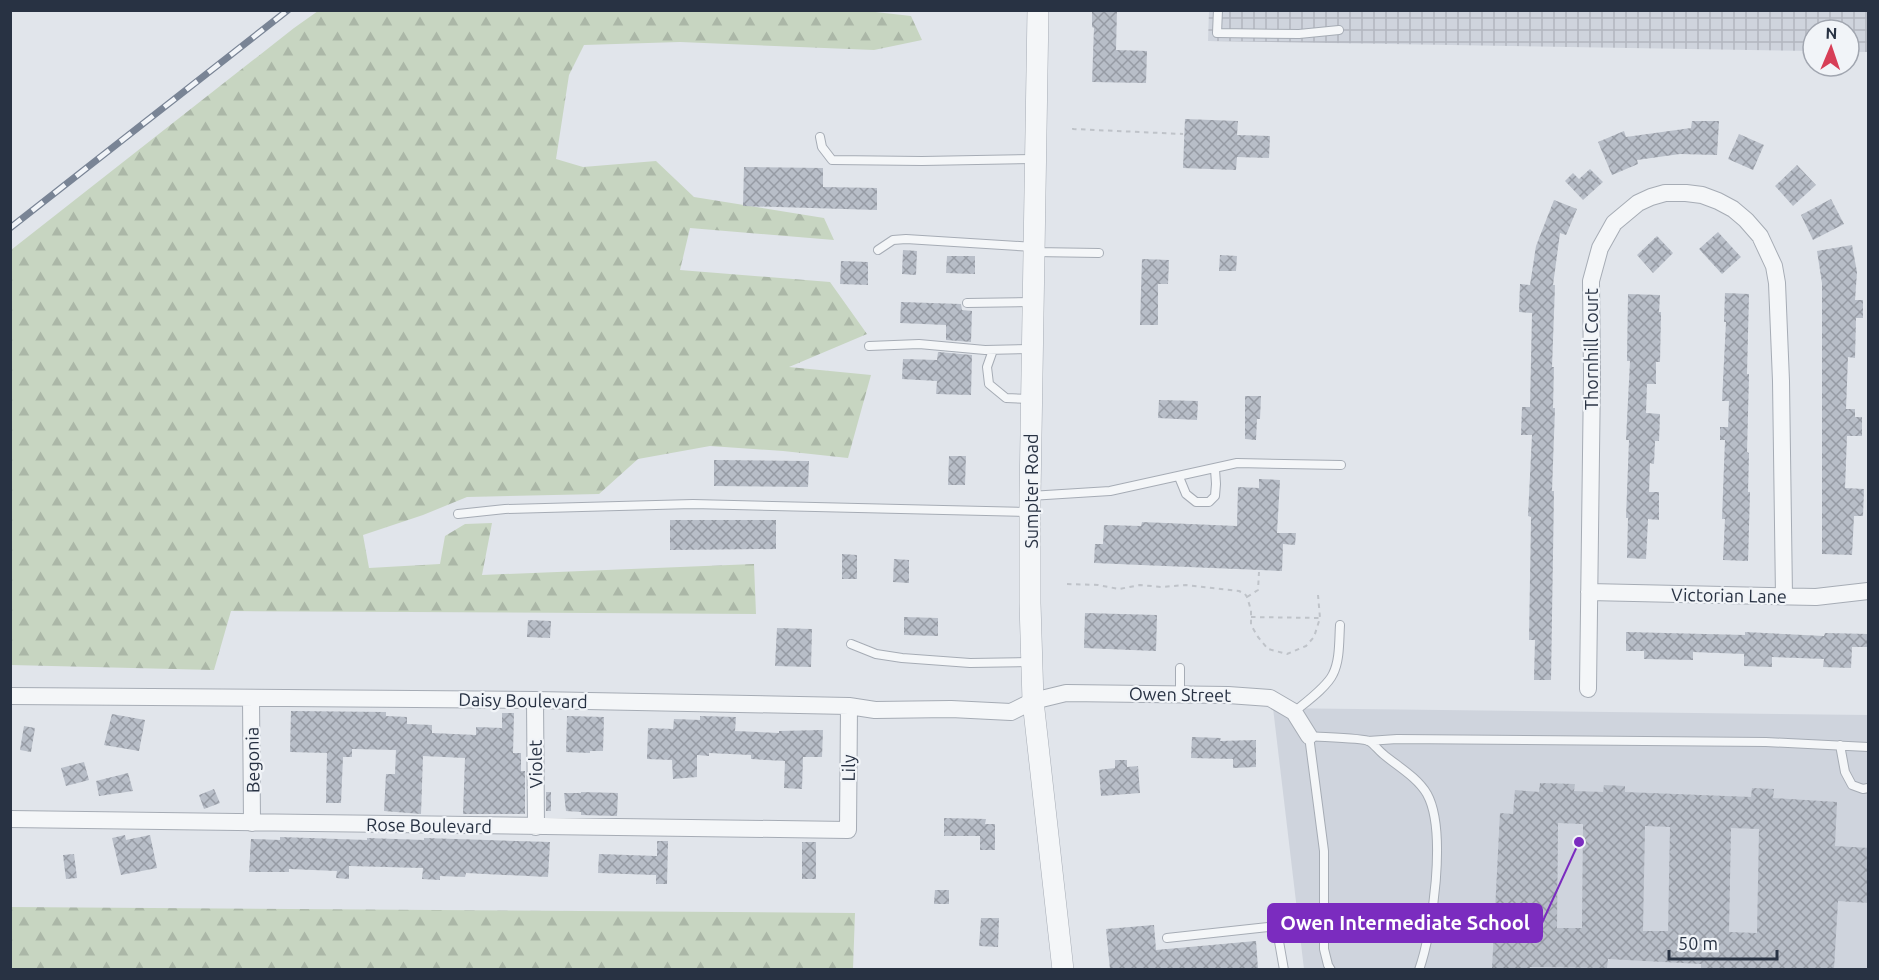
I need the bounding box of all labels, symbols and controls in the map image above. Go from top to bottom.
north arrow [1801,18,1861,78]
text: N [1825,24,1838,42]
street label: Thornhill Court [1581,288,1601,410]
street label: Sumpter Road [1021,433,1041,549]
street label: Victorian Lane [1671,584,1787,606]
street label: Owen Street [1129,683,1231,705]
street label: Daisy Boulevard [458,689,588,711]
street label: Begonia [241,727,263,793]
street label: Violet [525,740,545,788]
street label: Lily [838,754,858,782]
street label: Rose Boulevard [366,814,492,836]
callout: Owen Intermediate School [1268,904,1542,942]
text: Owen Intermediate School [1280,911,1530,934]
scale bar [1669,923,1777,961]
text: 50 m [1678,933,1718,953]

